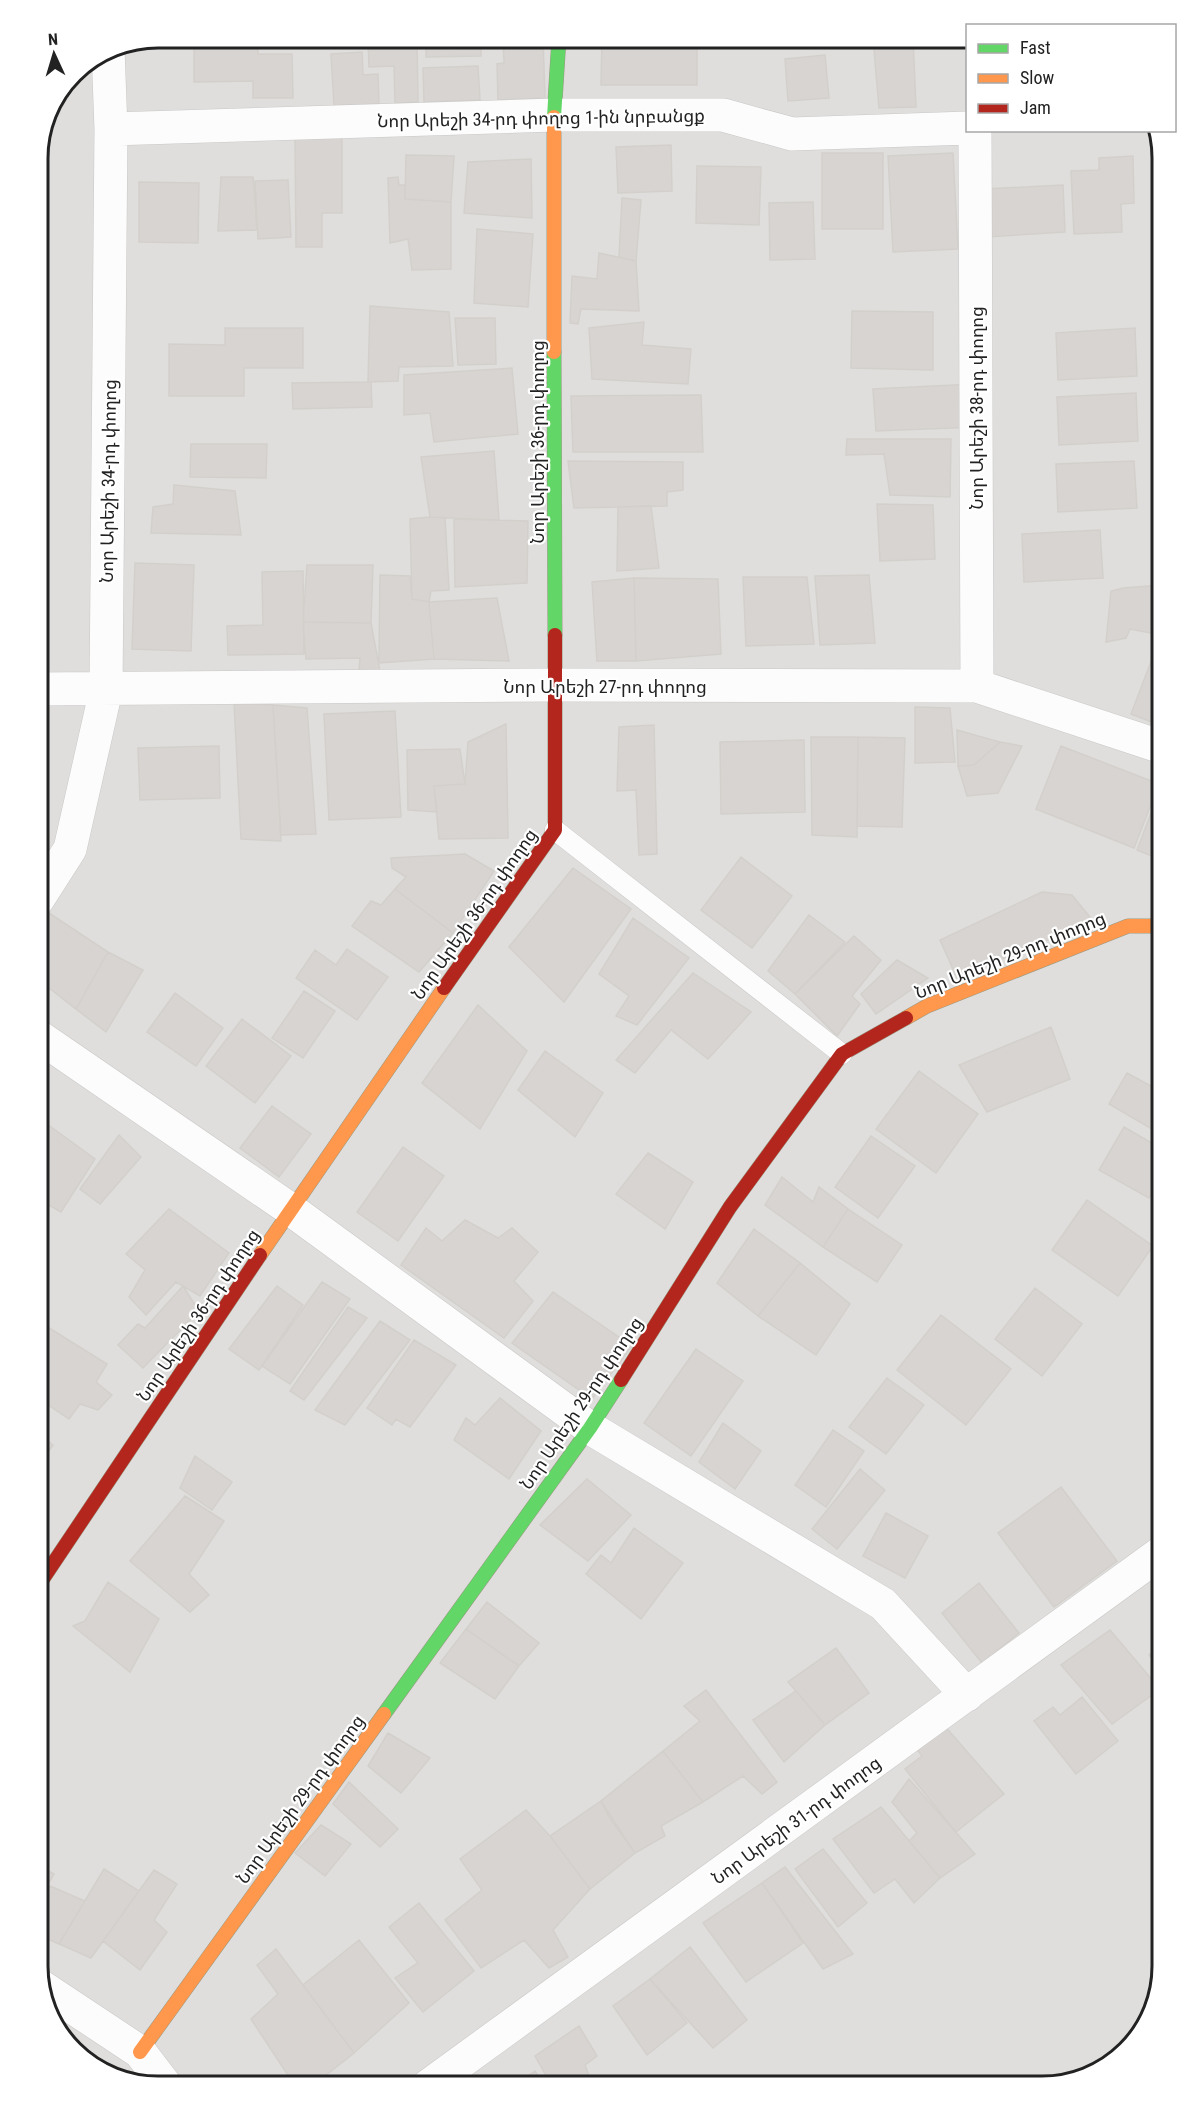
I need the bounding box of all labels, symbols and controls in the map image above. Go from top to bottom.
north arrow [24,24,84,84]
legend [966,24,1176,132]
text: N [47,30,59,49]
text: Fast [1020,37,1051,58]
text: Slow [1020,67,1055,88]
text: Jam [1020,97,1051,118]
street label: Նոր Արեշի 34-րդ փողոց 1-ին նրբանցք [377,105,705,131]
street label: Նոր Արեշի 38-րդ փողոց [966,306,987,510]
street label: Նոր Արեշի 36-րդ փողոց [527,340,548,544]
street label: Նոր Արեշի 34-րդ փողոց [96,379,120,583]
street label: Նոր Արեշի 27-րդ փողոց [503,676,707,697]
street label: Նոր Արեշի 36-րդ փողոց [407,825,541,1003]
street label: Նոր Արեշի 29-րդ փողոց [912,907,1108,1003]
street label: Նոր Արեշի 36-րդ փողոց [132,1225,264,1405]
street label: Նոր Արեշի 29-րդ փողոց [515,1313,647,1493]
street label: Նոր Արեշի 29-րդ փողոց [232,1710,368,1888]
street label: Նոր Արեշի 31-րդ փողոց [707,1752,885,1888]

